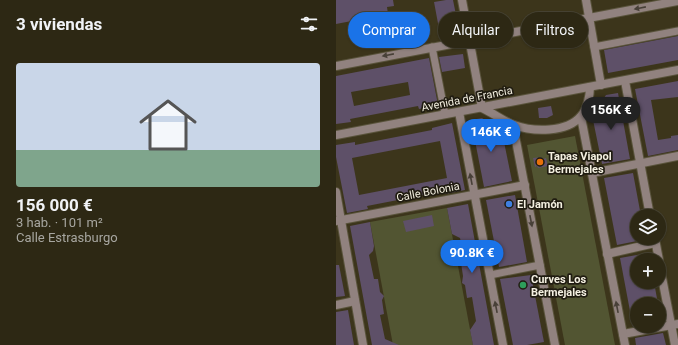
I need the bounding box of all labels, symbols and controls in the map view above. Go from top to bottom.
one-way arrow [634,6,646,12]
chip: Comprar [348,12,430,48]
chip: Alquilar [438,12,513,48]
chip: Filtros [521,12,588,48]
icon: filters [298,13,320,35]
text: 3 viviendas [16,14,102,34]
one-way arrow [382,53,394,59]
street label: Avenida de Francia [420,84,514,114]
icon: home [132,89,204,161]
pin: 156K € [578,97,644,131]
text: 156K € [590,102,632,117]
pin: 146K € [458,119,524,153]
text: 146K € [470,124,512,139]
place label: Tapas Viapol Bermejales [548,150,612,176]
marker: Tapas Viapol Bermejales [535,157,545,167]
one-way arrow [468,173,474,185]
street label: Calle Bolonia [395,180,461,204]
text: 156 000 € [16,195,93,215]
place label: El Jamón [517,198,563,211]
marker: El Jamón [504,199,514,209]
map controls [630,209,666,333]
button: layers [630,209,666,245]
text: 3 hab. · 101 m² [16,215,103,230]
one-way arrow [529,215,535,227]
text: Calle Estrasburgo [16,230,118,245]
pin: 90.8K € [435,240,509,274]
text: 90.8K € [449,245,495,260]
button: + [630,253,666,289]
place label: Curves Los Bermejales [531,273,587,299]
marker: Curves Los Bermejales [518,280,528,290]
button: − [630,297,666,333]
one-way arrow [492,301,498,313]
one-way arrow [614,301,620,313]

